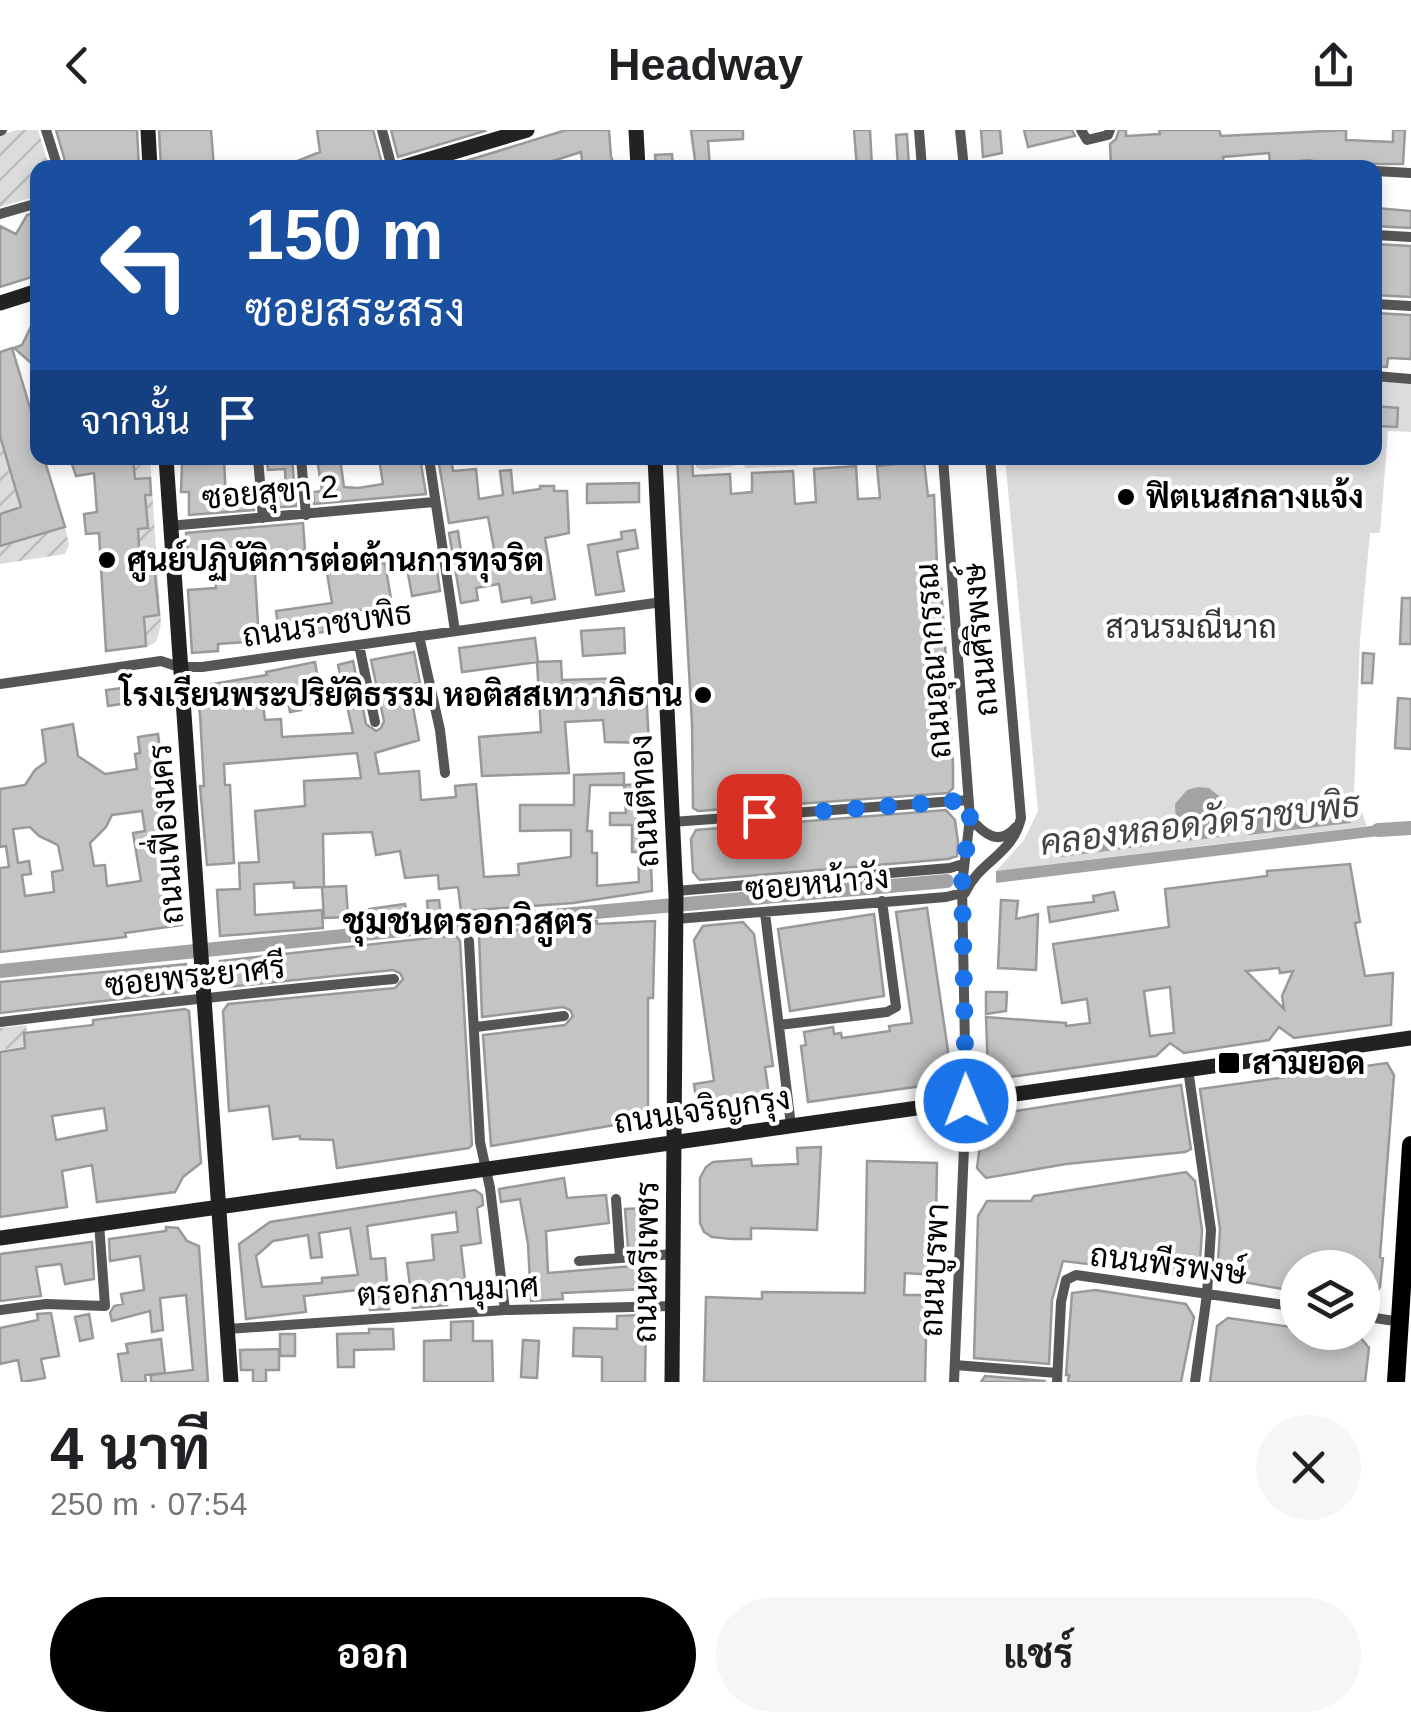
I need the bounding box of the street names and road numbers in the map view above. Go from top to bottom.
street label: ซอยสุขา 2 [200,468,340,520]
street label: ถนนอุณากรรณ [908,562,962,760]
street label: ถนนศิริพงษ์ [952,562,1005,718]
street label: ถนนราชบพิธ [240,594,414,654]
street label: ถนนตีทอง [621,734,665,869]
street label: ถนนเฟื่องนคร [132,743,190,926]
street label: ซอยหน้าวัง [743,856,890,907]
street label: ซอยพระยาศรี [103,947,287,1003]
street label: ถนนเจริญกรุง [612,1080,793,1144]
street label: ถนนตรีเพชร [625,1181,665,1343]
street label: ถนนบูรพา [913,1202,959,1338]
street label: ถนนพีรพงษ์ [1088,1234,1249,1291]
street label: ตรอกภานุมาศ [356,1267,540,1317]

